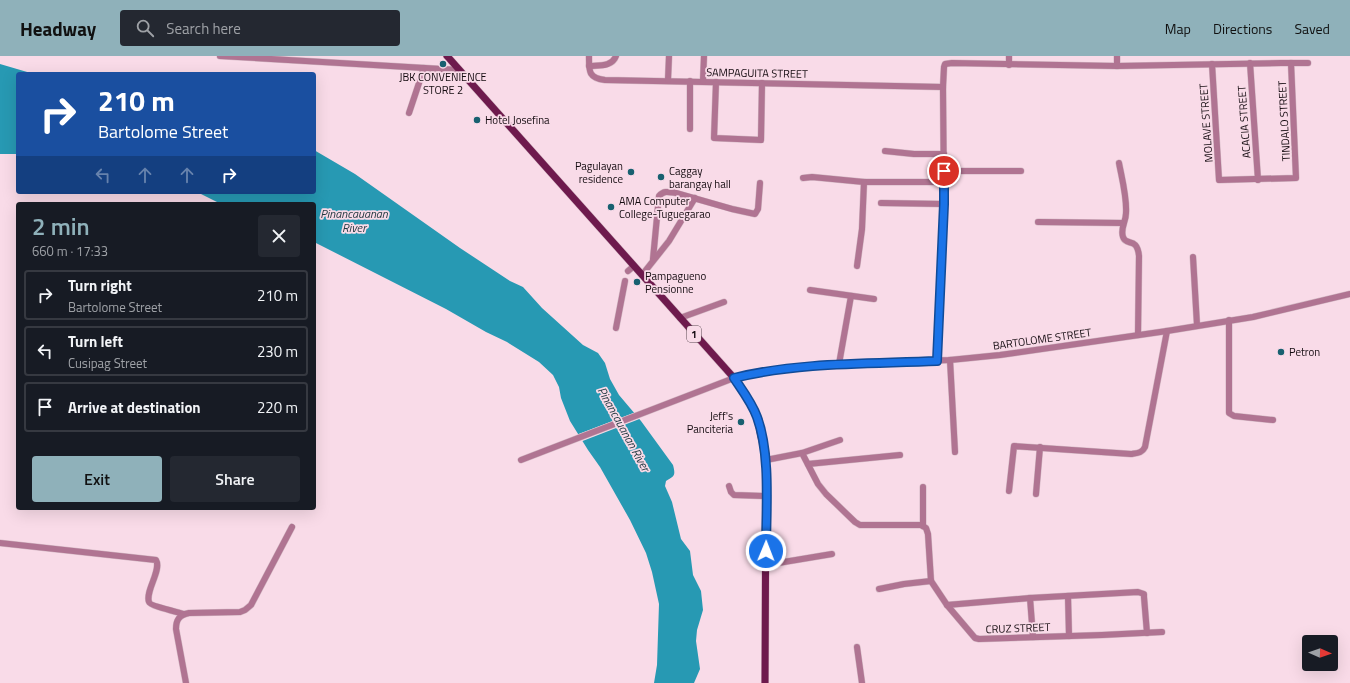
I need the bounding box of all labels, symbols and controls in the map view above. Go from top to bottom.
search box [120,10,400,46]
text: Headway [20,14,96,43]
icon: search [134,17,156,39]
text: Search here [166,17,241,40]
text: Map [1165,18,1191,39]
text: Directions [1213,18,1272,39]
text: Saved [1294,18,1330,39]
marker: JBK CONVENIENCE STORE 2 [438,59,448,69]
street label: SAMPAGUITA STREET [706,64,808,82]
place label: JBK CONVENIENCE STORE 2 [399,69,487,98]
text: 210 m [98,79,175,122]
street label: TINDALO STREET [1274,80,1294,162]
street label: MOLAVE STREET [1195,83,1217,163]
street label: ACACIA STREET [1233,85,1255,159]
icon: right [32,88,84,140]
place label: Hotel Josefina [485,112,550,128]
marker: Hotel Josefina [472,115,482,125]
text: Bartolome Street [98,118,228,145]
pin [927,154,961,188]
place label: Pagulayan residence [575,158,623,187]
icon: arrive [933,160,955,182]
place label: Caggay barangay hall [669,163,731,192]
icon: left [92,164,114,186]
icon: ahead [134,164,156,186]
icon: ahead [176,164,198,186]
icon: right [218,164,240,186]
marker: Pagulayan residence [626,167,636,177]
marker: Caggay barangay hall [656,172,666,182]
place label: AMA Computer College-Tuguegarao [619,193,711,222]
marker: AMA Computer College-Tuguegarao [606,202,616,212]
water label: Pinancauanan River [320,204,389,237]
text: 2 min [32,208,90,244]
button: close [258,215,300,257]
text: 660 m · 17:33 [32,241,108,261]
place label: Pampagueno Pensionne [645,268,706,297]
text: Turn right [68,274,132,297]
marker: Pampagueno Pensionne [632,277,642,287]
icon: right [34,284,56,306]
text: 210 m [257,284,298,307]
text: Bartolome Street [68,297,162,317]
street label: BARTOLOME STREET [992,324,1092,354]
road number: 1 [687,326,701,342]
text: Turn left [68,330,123,353]
icon: left [34,340,56,362]
text: 230 m [257,340,298,363]
place label: Petron [1289,344,1320,360]
marker: Petron [1276,347,1286,357]
text: Cusipag Street [68,353,147,373]
water label: Pinancauanan River [593,383,656,477]
icon: arrive [34,396,56,418]
text: Arrive at destination [68,396,201,419]
text: 220 m [257,396,298,419]
place label: Jeff's Panciteria [687,408,733,437]
marker: Jeff's Panciteria [736,417,746,427]
button: Exit [32,456,162,502]
button: Share [170,456,300,502]
position arrow [745,530,787,572]
street label: CRUZ STREET [985,619,1051,637]
north arrow [1302,635,1338,671]
map controls [1302,635,1338,671]

